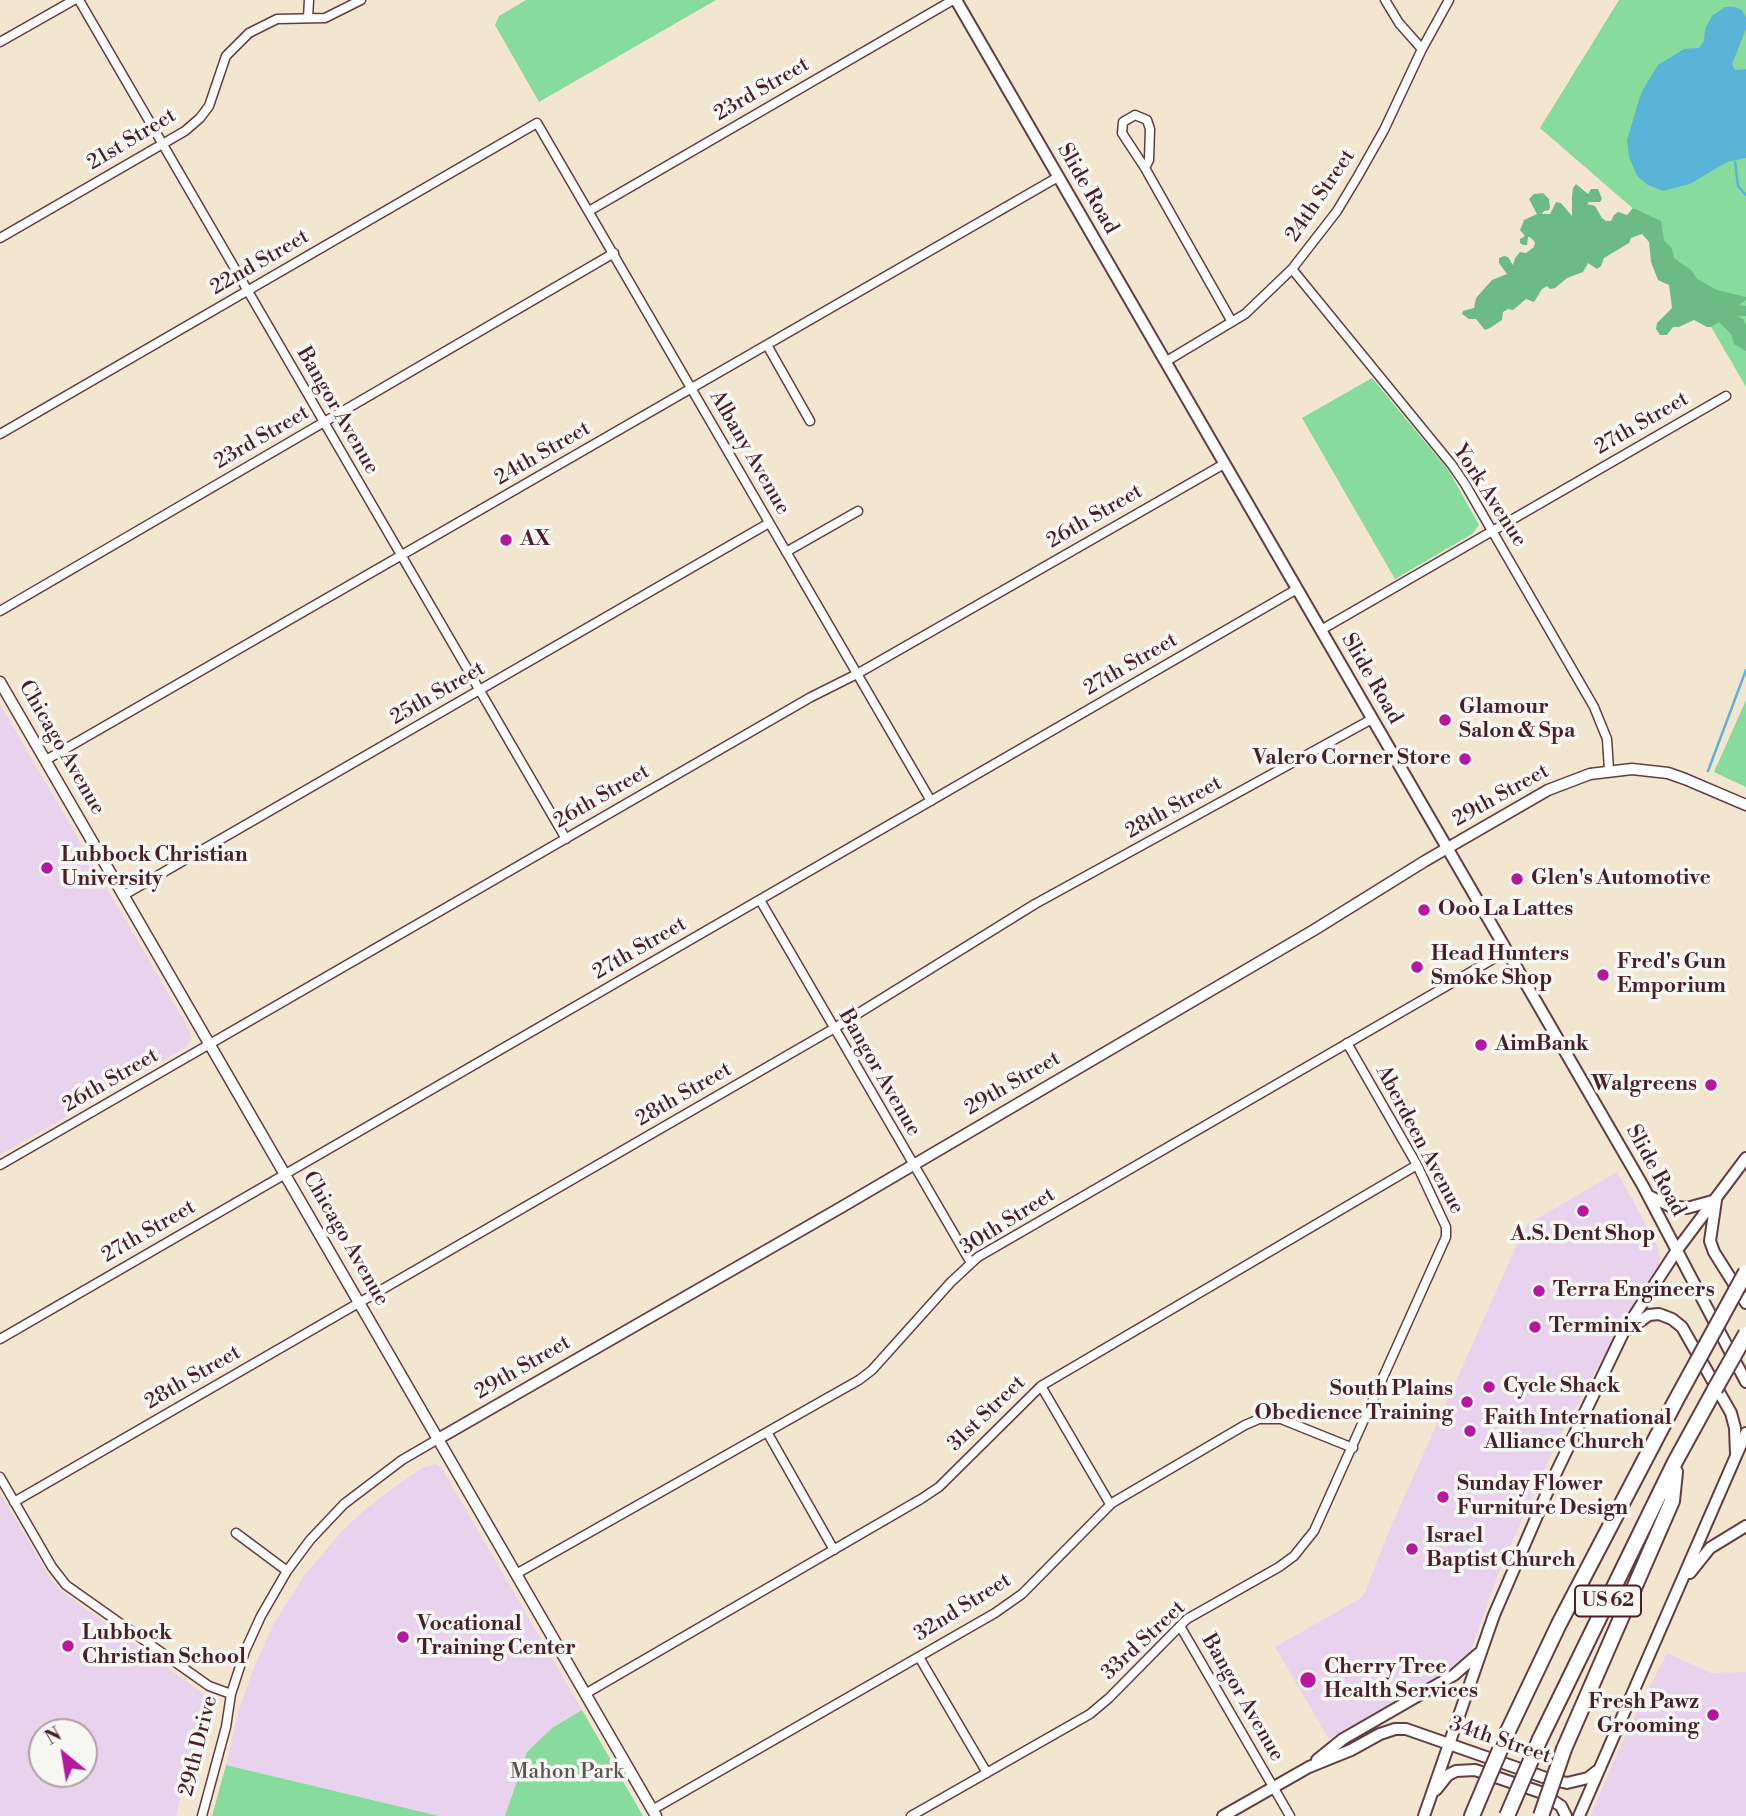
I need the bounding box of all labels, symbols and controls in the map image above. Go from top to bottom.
street label: 23rd Street [710,53,814,127]
street label: 21st Street [83,104,181,176]
street label: Slide Road [1051,139,1123,239]
street label: 24th Street [1281,145,1361,247]
street label: 22nd Street [206,225,314,301]
street label: Bangor Avenue [290,343,384,479]
street label: Albany Avenue [703,386,795,520]
street label: 27th Street [1591,387,1693,461]
street label: 23rd Street [210,401,314,475]
street label: 24th Street [491,417,595,491]
street label: York Avenue [1446,440,1532,552]
street label: 26th Street [1043,480,1147,554]
place label: AX [520,527,550,553]
marker: AX [498,532,514,548]
street label: 27th Street [1080,628,1182,702]
street label: Slide Road [1335,629,1407,729]
street label: 25th Street [386,657,490,731]
street label: Chicago Avenue [12,676,110,820]
place label: Glamour Salon & Spa [1459,695,1575,745]
marker: Glamour Salon & Spa [1437,712,1453,728]
place label: Valero Corner Store [1253,746,1451,772]
marker: Valero Corner Store [1457,751,1473,767]
street label: 29th Street [1448,759,1554,833]
street label: 26th Street [550,760,654,834]
street label: 28th Street [1121,771,1227,845]
place label: Lubbock Christian University [61,843,248,893]
marker: Lubbock Christian University [39,860,55,876]
place label: Glen's Automotive [1531,866,1711,892]
marker: Glen's Automotive [1509,871,1525,887]
place label: Ooo La Lattes [1438,897,1573,923]
marker: Ooo La Lattes [1416,902,1432,918]
street label: 27th Street [589,912,691,986]
place label: Head Hunters Smoke Shop [1431,942,1569,992]
place label: Fred's Gun Emporium [1617,950,1726,1000]
marker: Head Hunters Smoke Shop [1409,959,1425,975]
marker: Fred's Gun Emporium [1595,967,1611,983]
street label: Bangor Avenue [832,1005,926,1141]
place label: AimBank [1495,1032,1589,1058]
marker: AimBank [1473,1037,1489,1053]
street label: 26th Street [59,1044,163,1118]
street label: 29th Street [961,1047,1065,1121]
street label: 28th Street [632,1057,736,1133]
street label: Aberdeen Avenue [1369,1061,1469,1219]
place label: Walgreens [1591,1072,1697,1098]
marker: Walgreens [1703,1077,1719,1093]
street label: Slide Road [1620,1121,1690,1221]
street label: Chicago Avenue [296,1167,394,1311]
street label: 30th Street [956,1183,1060,1261]
street label: 27th Street [98,1195,200,1269]
marker: A.S. Dent Shop [1575,1203,1591,1219]
place label: A.S. Dent Shop [1511,1222,1655,1248]
place label: Terra Engineers [1553,1278,1715,1304]
marker: Terra Engineers [1531,1283,1547,1299]
place label: Terminix [1549,1314,1642,1340]
marker: Terminix [1527,1319,1543,1335]
street label: 29th Street [471,1331,575,1405]
street label: 28th Street [141,1340,245,1416]
street label: 31st Street [943,1371,1031,1457]
place label: Cycle Shack [1503,1374,1620,1400]
place label: South Plains Obedience Training [1254,1377,1453,1427]
marker: Cycle Shack [1481,1379,1497,1395]
marker: South Plains Obedience Training [1459,1394,1475,1410]
place label: Faith International Alliance Church [1484,1406,1672,1456]
marker: Faith International Alliance Church [1462,1423,1478,1439]
place label: Sunday Flower Furniture Design [1457,1472,1628,1522]
marker: Sunday Flower Furniture Design [1435,1489,1451,1505]
place label: Israel Baptist Church [1426,1524,1575,1574]
marker: Israel Baptist Church [1404,1541,1420,1557]
street label: 32nd Street [910,1568,1016,1648]
road number: US 62 [1575,1586,1641,1616]
street label: 33rd Street [1097,1596,1191,1686]
place label: Vocational Training Center [417,1612,576,1662]
place label: Lubbock Christian School [82,1621,246,1671]
marker: Vocational Training Center [395,1629,411,1645]
street label: Bangor Avenue [1195,1630,1289,1766]
marker: Lubbock Christian School [60,1638,76,1654]
place label: Cherry Tree Health Services [1324,1655,1478,1705]
marker: Cherry Tree Health Services [1298,1670,1318,1690]
place label: Fresh Pawz Grooming [1588,1690,1699,1740]
street label: 29th Drive [174,1693,224,1799]
marker: Fresh Pawz Grooming [1705,1707,1721,1723]
street label: 34th Street [1446,1712,1554,1770]
north arrow [28,1718,98,1788]
text: N [41,1722,66,1751]
park label: Mahon Park [510,1760,624,1786]

